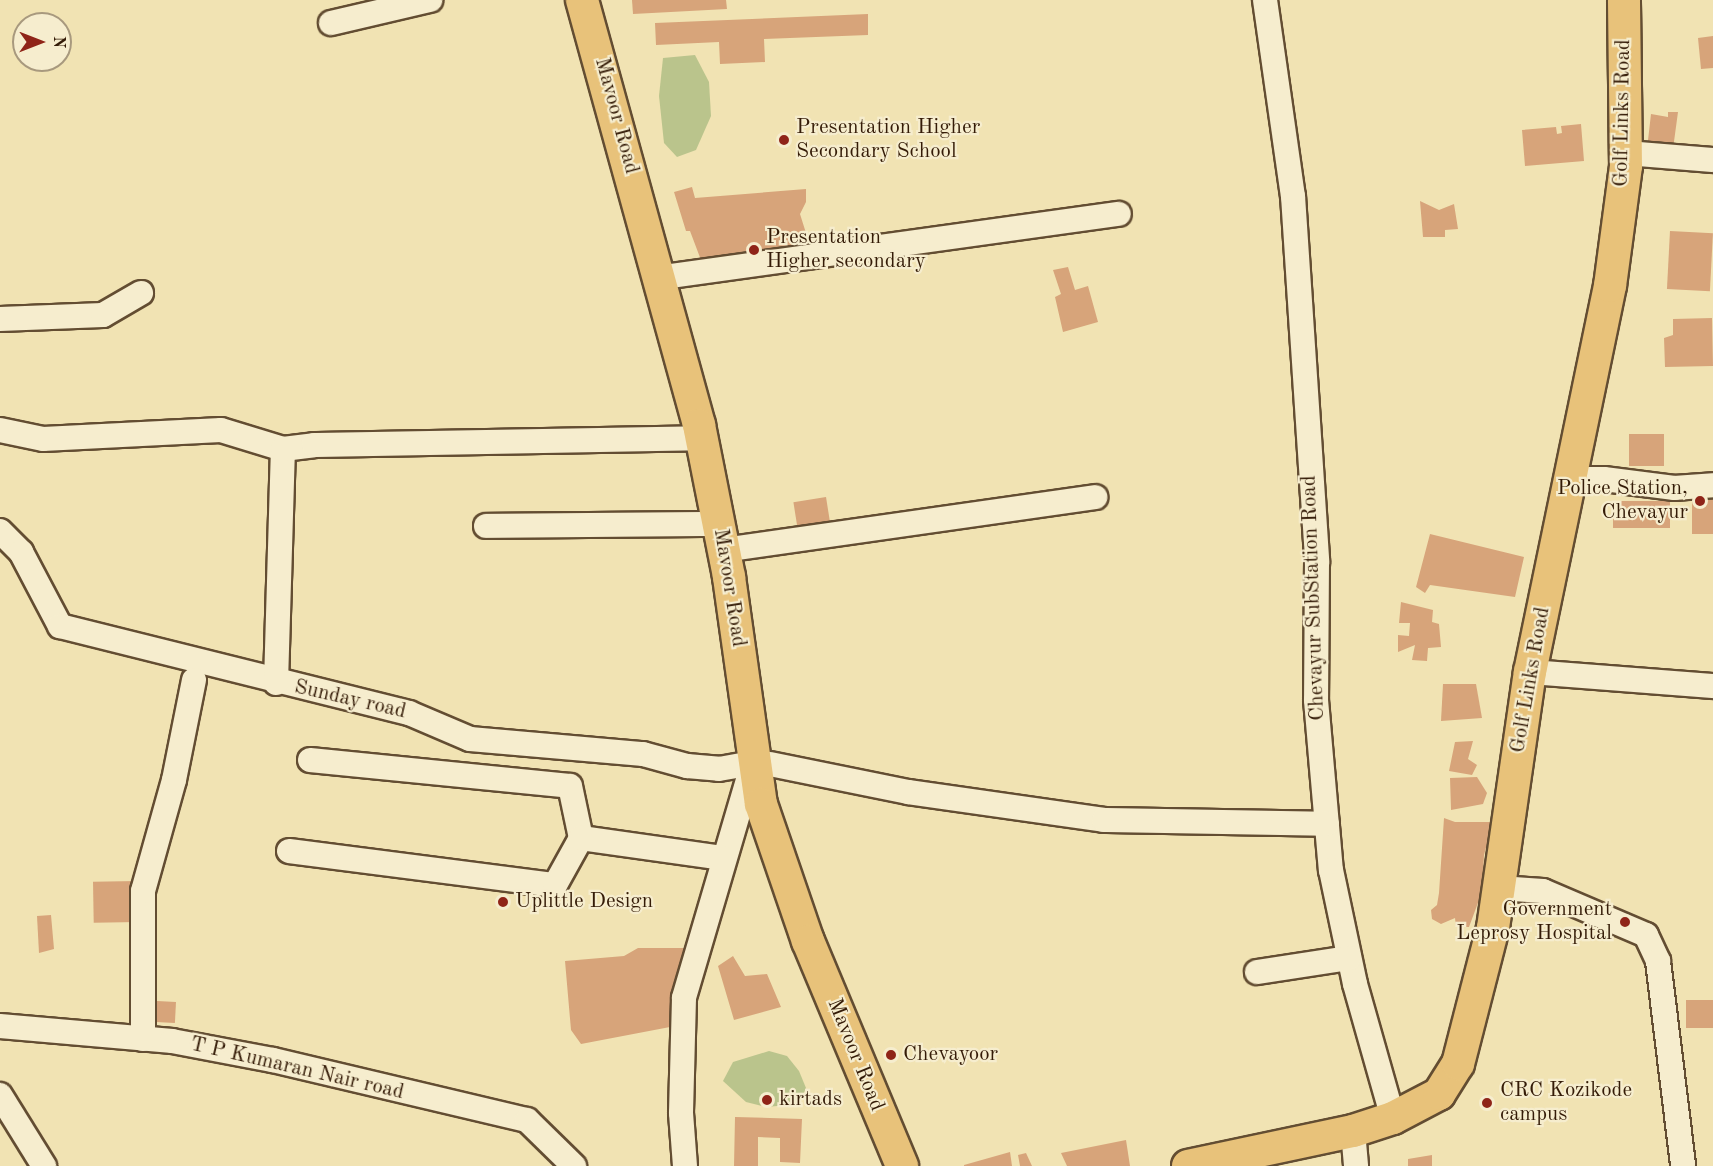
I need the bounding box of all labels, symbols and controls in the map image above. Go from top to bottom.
north arrow [12,12,72,72]
text: N [50,36,66,48]
street label: Golf Links Road [1609,39,1637,187]
street label: Mavoor Road [588,55,644,177]
place label: Presentation Higher Secondary School [796,115,980,165]
marker: Presentation Higher Secondary School [777,133,791,147]
place label: Presentation Higher secondary [766,225,926,275]
marker: Presentation Higher secondary [747,243,761,257]
street label: Chevayur SubStation Road [1297,475,1331,721]
place label: Police Station, Chevayur [1557,476,1688,526]
marker: Police Station, Chevayur [1693,494,1707,508]
street label: Mavoor Road [707,527,751,649]
street label: Golf Links Road [1506,605,1556,755]
street label: Sunday road [292,675,408,725]
place label: Uplittle Design [515,889,653,915]
marker: Uplittle Design [496,895,510,909]
place label: Government Leprosy Hospital [1456,897,1612,947]
marker: Government Leprosy Hospital [1616,913,1634,931]
street label: Mavoor Road [821,995,889,1115]
street label: T P Kumaran Nair road [188,1032,406,1106]
place label: Chevayoor [903,1042,998,1068]
marker: Chevayoor [884,1048,898,1062]
place label: CRC Kozikode campus [1500,1078,1632,1128]
place label: kirtads [779,1087,842,1113]
marker: kirtads [760,1093,774,1107]
marker: CRC Kozikode campus [1478,1094,1496,1112]

